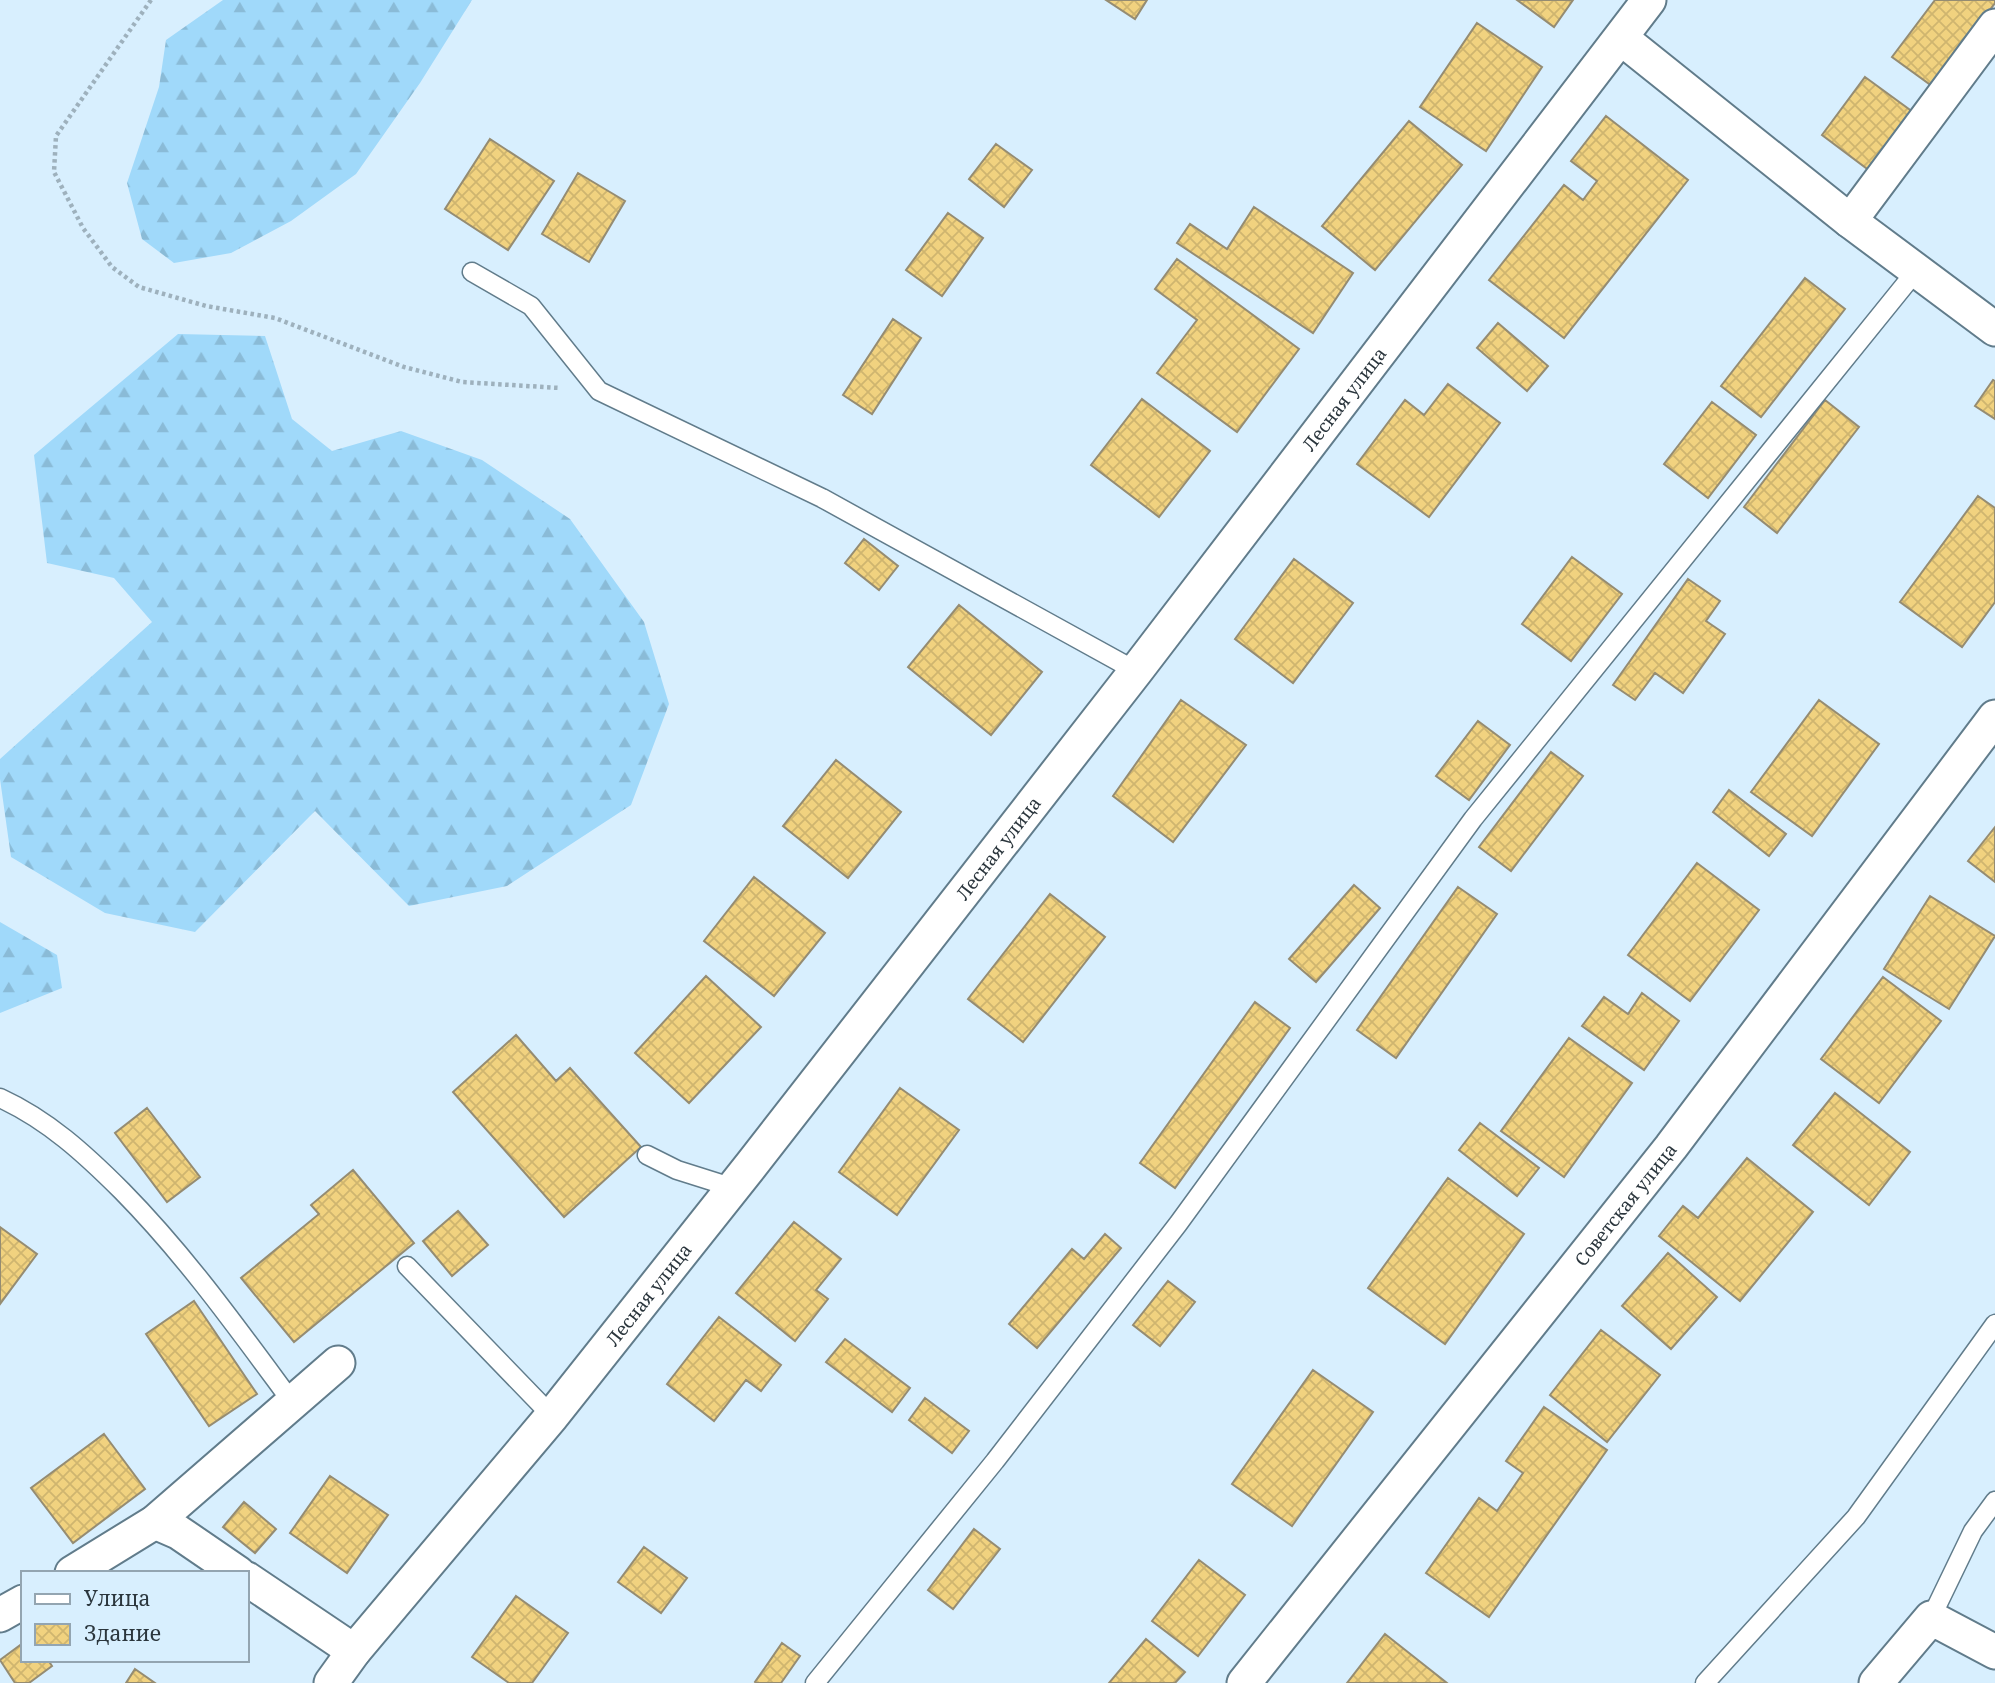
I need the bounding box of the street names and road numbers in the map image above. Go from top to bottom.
street label: Лесная улица [1297,342,1391,456]
street label: Лесная улица [950,791,1046,904]
street label: Советская улица [1569,1138,1682,1271]
street label: Лесная улица [600,1238,697,1351]

